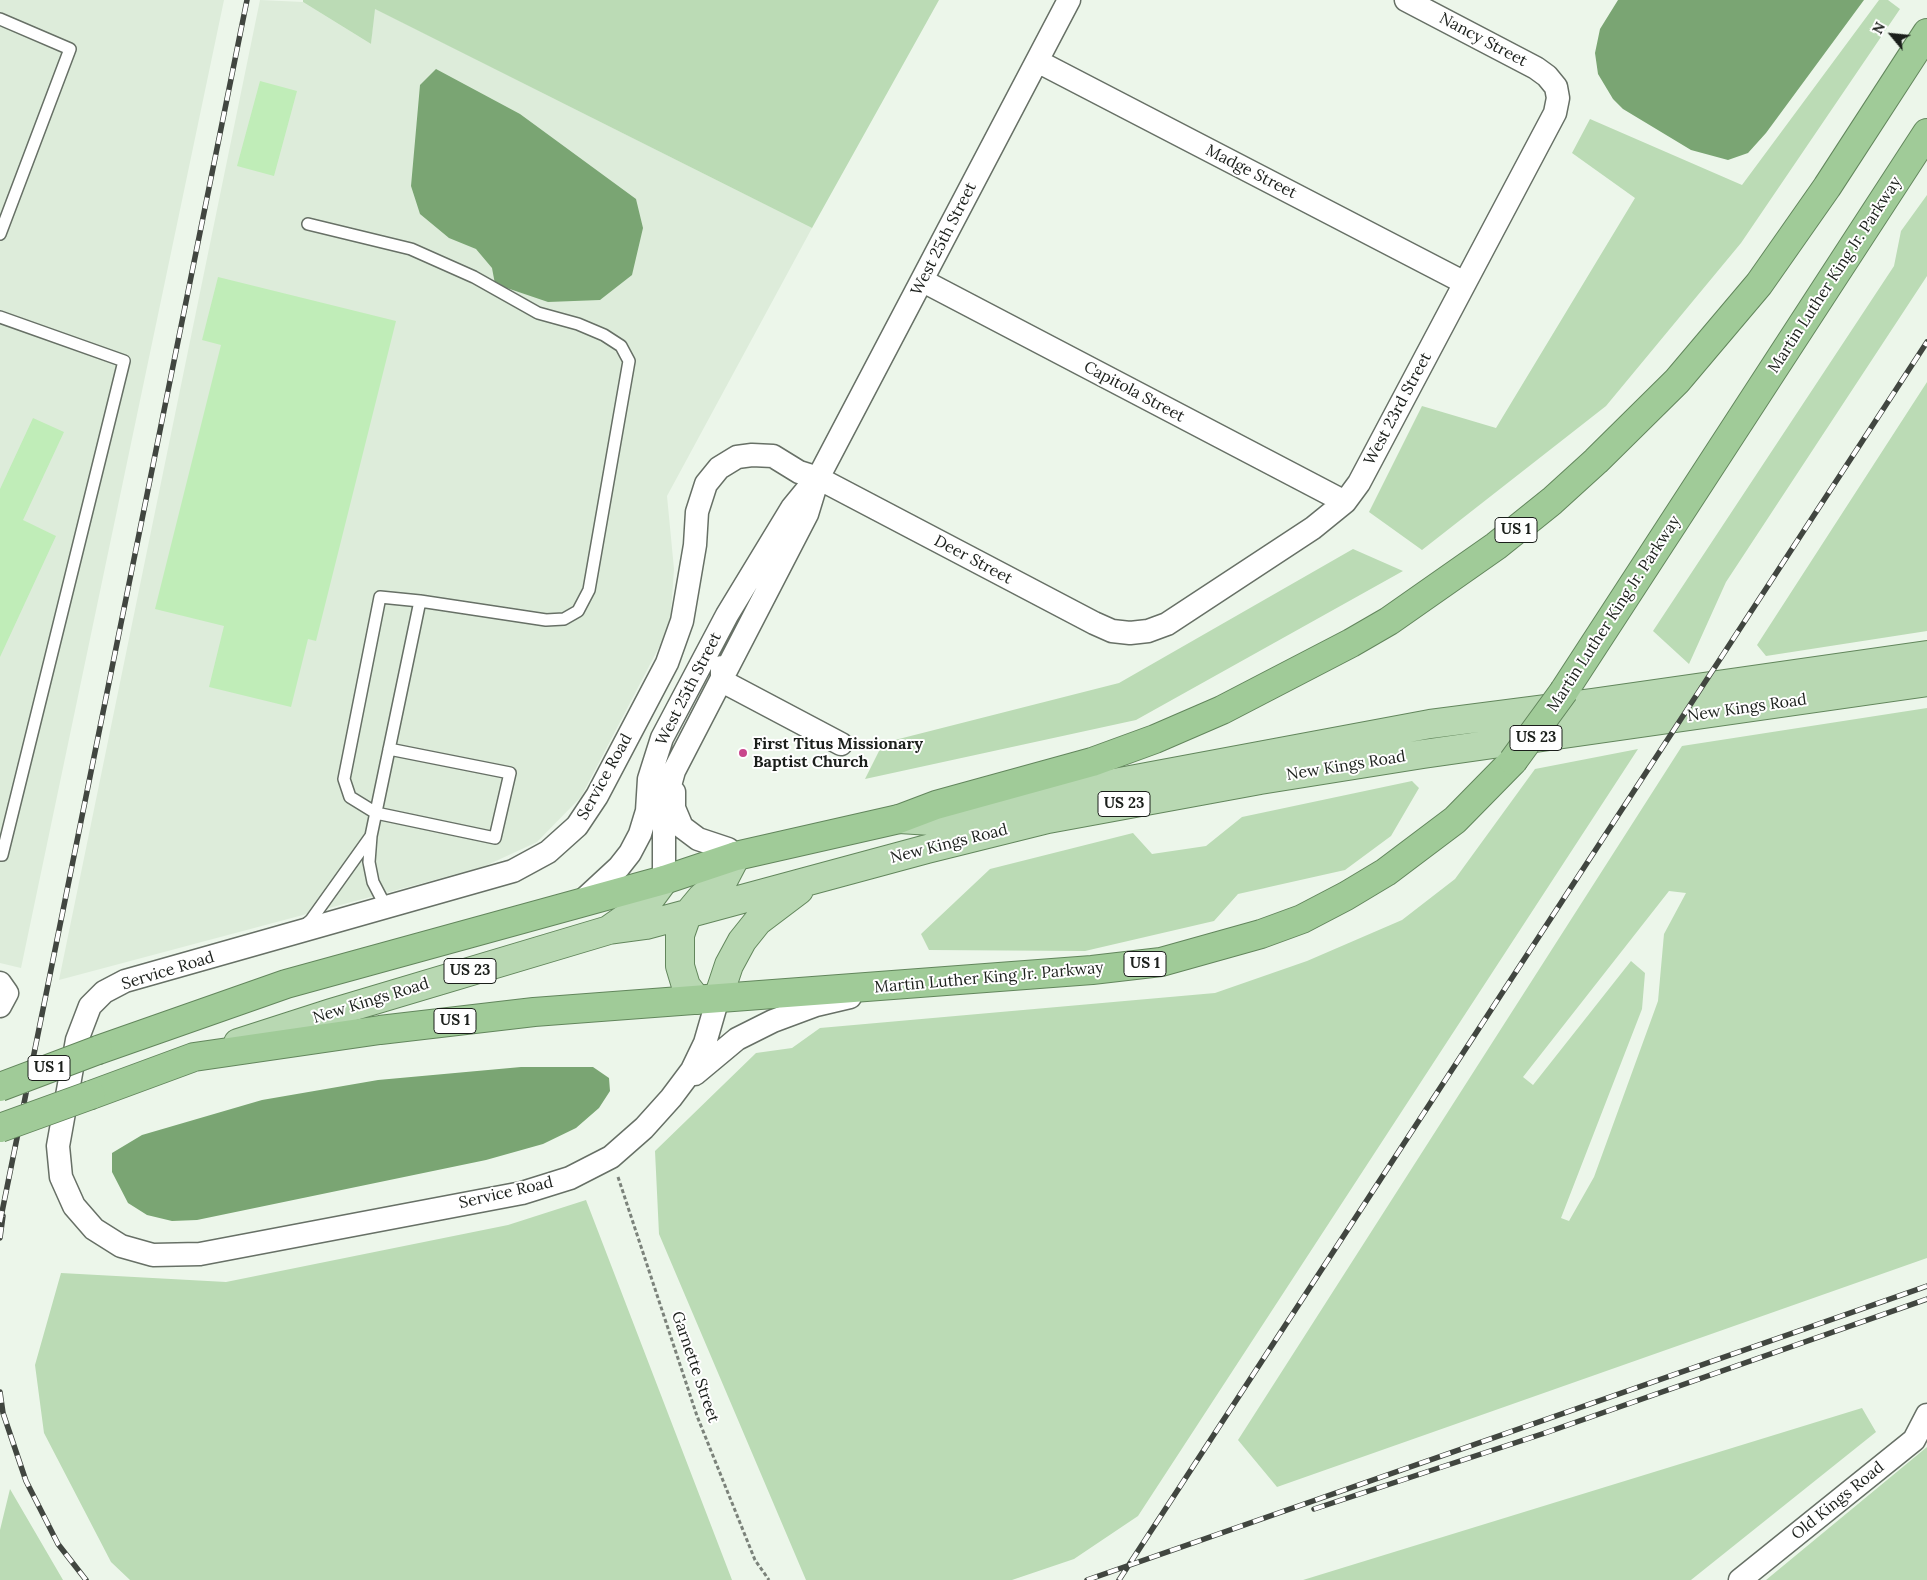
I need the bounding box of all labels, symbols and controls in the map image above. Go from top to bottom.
street label: Nancy Street [1436,9,1530,71]
north arrow [1867,10,1917,60]
text: N [1868,19,1889,37]
street label: Madge Street [1202,141,1300,203]
street label: Martin Luther King Jr. Parkway [1764,173,1906,377]
street label: West 25th Street [907,179,981,299]
street label: West 23rd Street [1360,349,1436,469]
street label: Capitola Street [1080,357,1188,427]
street label: Martin Luther King Jr. Parkway [1543,512,1685,716]
road number: US 1 [1495,518,1537,542]
street label: Deer Street [931,531,1015,589]
street label: West 25th Street [652,629,726,749]
street label: New Kings Road [1686,690,1808,726]
road number: US 23 [1510,726,1562,750]
street label: Service Road [573,730,637,824]
place label: First Titus Missionary Baptist Church [753,734,923,772]
marker: First Titus Missionary Baptist Church [737,747,749,759]
street label: New Kings Road [1285,747,1407,785]
road number: US 23 [1098,792,1150,816]
street label: New Kings Road [888,820,1010,868]
street label: Service Road [119,948,217,994]
road number: US 1 [1124,952,1166,976]
road number: US 23 [444,958,496,984]
street label: Martin Luther King Jr. Parkway [874,958,1104,998]
street label: New Kings Road [311,974,431,1028]
road number: US 1 [434,1008,476,1034]
road number: US 1 [28,1056,70,1080]
street label: Service Road [457,1173,555,1213]
street label: Garnette Street [667,1309,723,1425]
street label: Old Kings Road [1788,1458,1888,1544]

